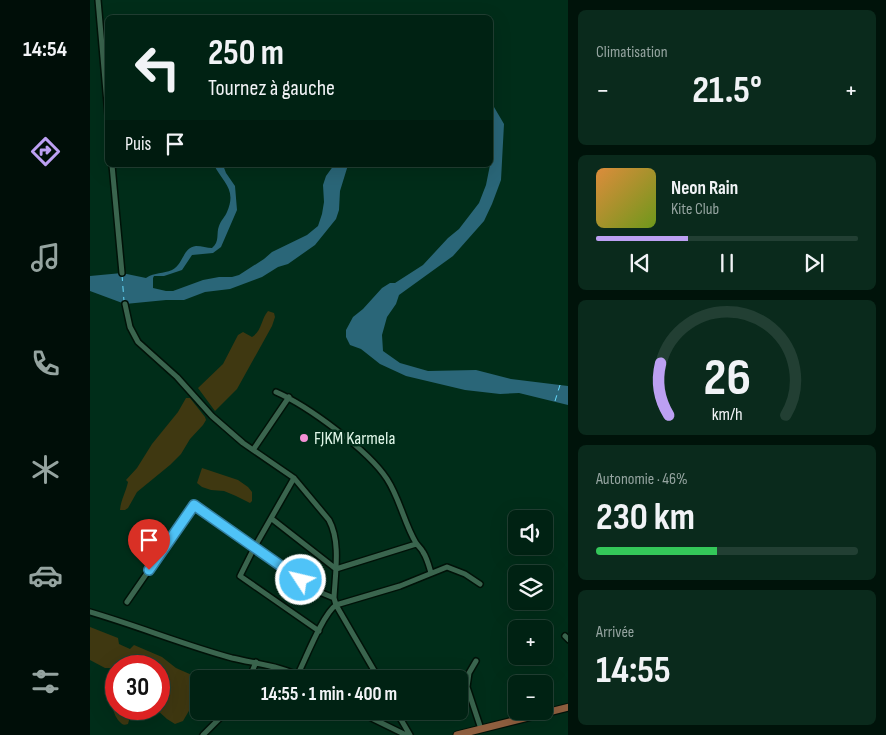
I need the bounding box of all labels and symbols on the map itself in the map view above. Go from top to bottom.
place label: FJKM Karmela [314,428,395,449]
marker: FJKM Karmela [298,432,310,444]
pin [128,519,170,570]
position arrow [274,553,326,605]
speed limit sign: 30 [105,655,170,720]

